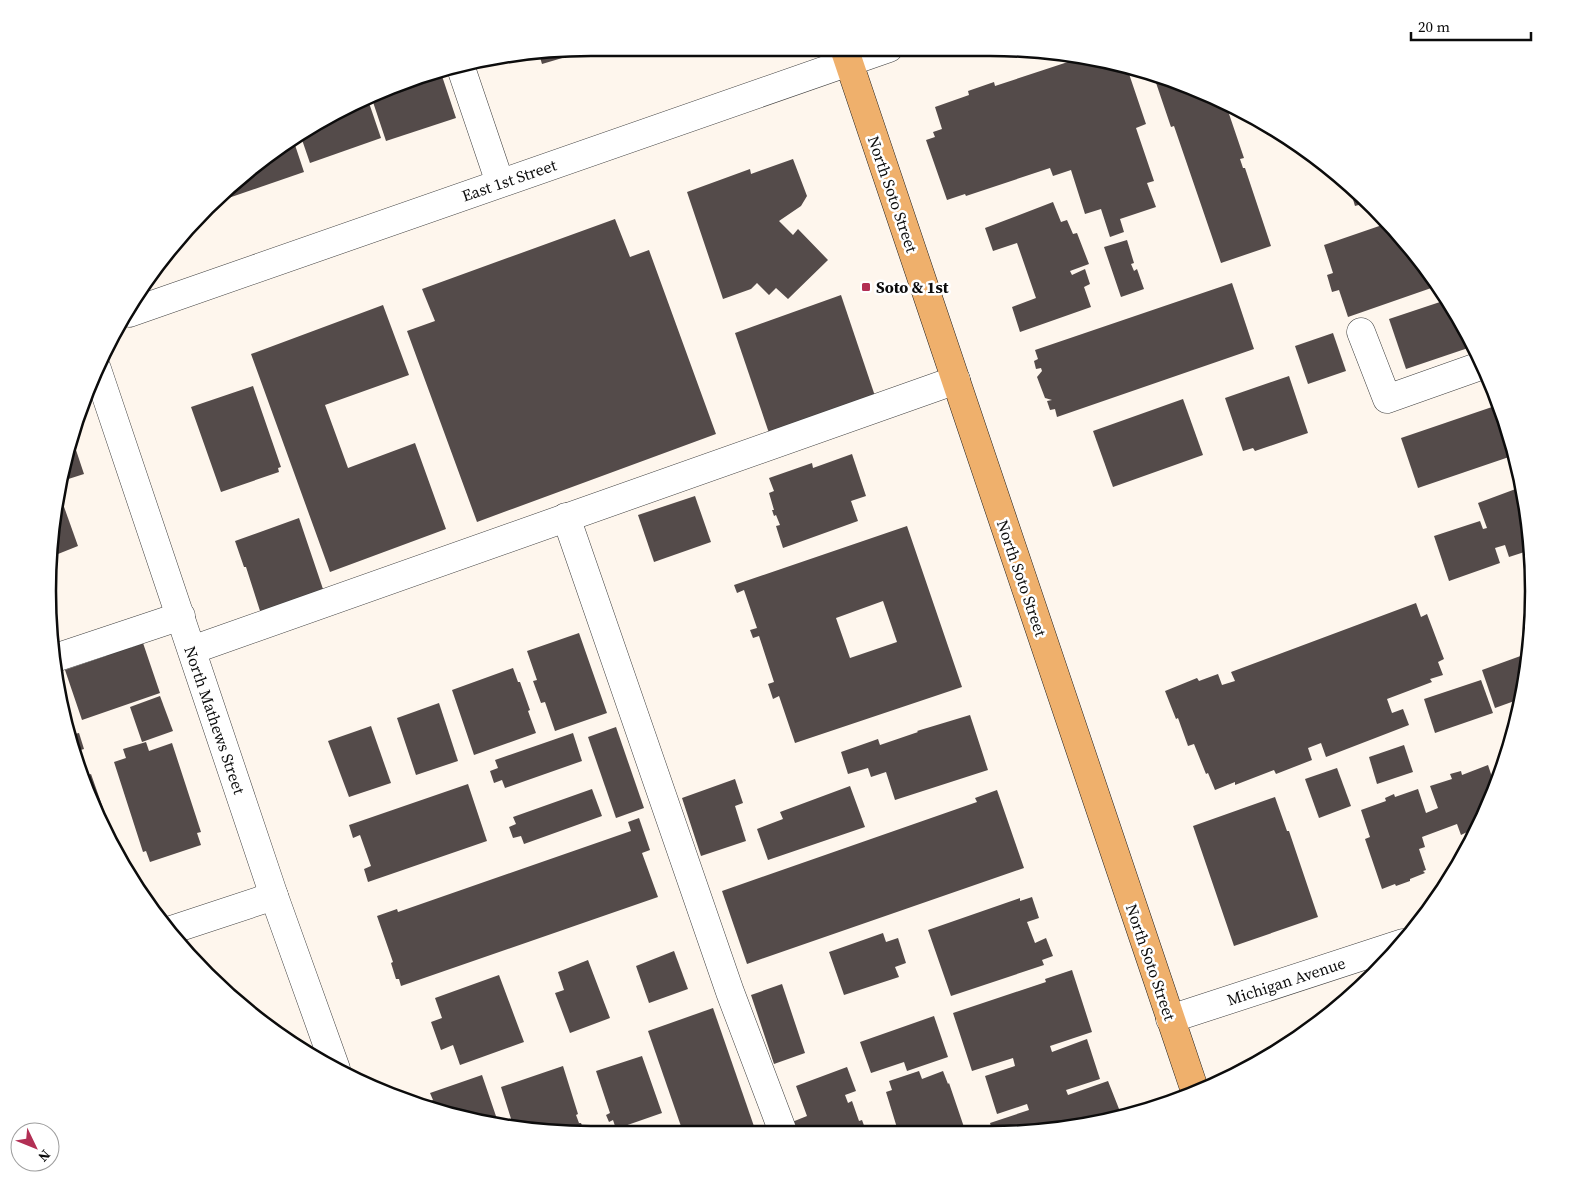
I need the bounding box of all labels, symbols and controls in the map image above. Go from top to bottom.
scale bar [1411,10,1531,42]
text: 20 m [1418,16,1450,37]
street label: North Soto Street [863,133,923,256]
street label: East 1st Street [459,153,560,207]
place label: Soto & 1st [876,276,949,298]
marker: Soto & 1st [860,281,872,293]
street label: North Soto Street [992,517,1052,640]
street label: North Mathews Street [179,643,251,798]
street label: North Soto Street [1121,901,1181,1024]
street label: Michigan Avenue [1224,952,1348,1010]
north arrow [10,1122,60,1172]
text: N [34,1145,55,1166]

